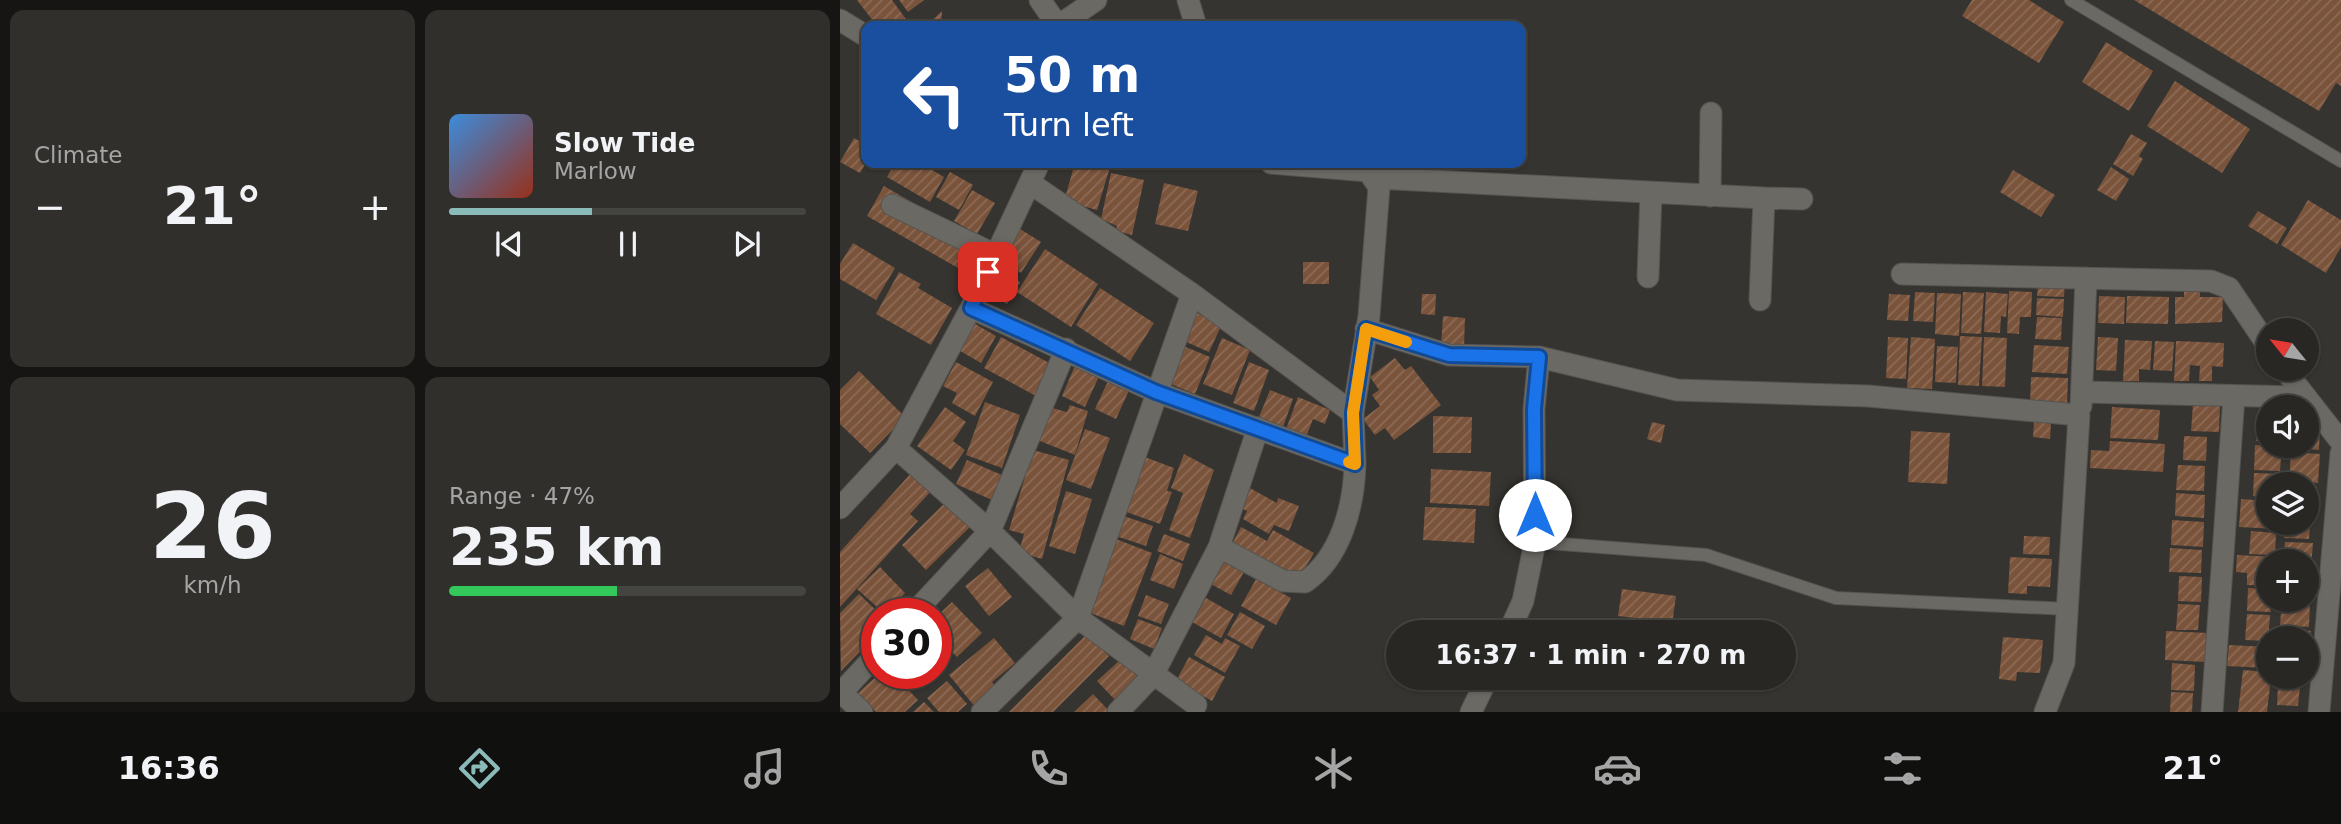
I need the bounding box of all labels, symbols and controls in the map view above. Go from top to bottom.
text: 50 m [1004,47,1140,104]
icon: left [889,49,980,140]
text: Turn left [1004,106,1134,144]
text: Slow Tide [554,128,695,158]
text: Climate [34,142,123,168]
text: Marlow [554,158,637,184]
text: 21° [163,176,262,236]
text: − [34,185,66,229]
text: + [359,185,391,229]
icon: previous [490,225,528,263]
icon: pause [609,225,647,263]
icon: next [728,225,766,263]
pin [958,242,1018,302]
icon: arrive [969,253,1007,291]
north arrow [2256,318,2319,382]
map controls [2256,318,2319,689]
button: sound [2256,395,2319,458]
button: layers [2256,472,2319,535]
text: 26 [149,474,276,579]
position arrow [1498,478,1572,552]
text: Range · 47% [449,483,595,509]
text: 235 km [449,517,664,577]
button: + [2256,549,2319,612]
text: km/h [183,572,242,598]
speed limit sign: 30 [861,598,952,689]
button: − [2256,626,2319,689]
text: 16:37 · 1 min · 270 m [1436,640,1746,670]
icon: directions [455,744,504,793]
icon: music [740,744,789,793]
icon: phone [1024,744,1073,793]
icon: climate [1309,744,1358,793]
icon: car [1593,744,1642,793]
icon: filters [1878,744,1927,793]
text: 16:36 [118,749,220,787]
text: 21° [2163,749,2223,787]

